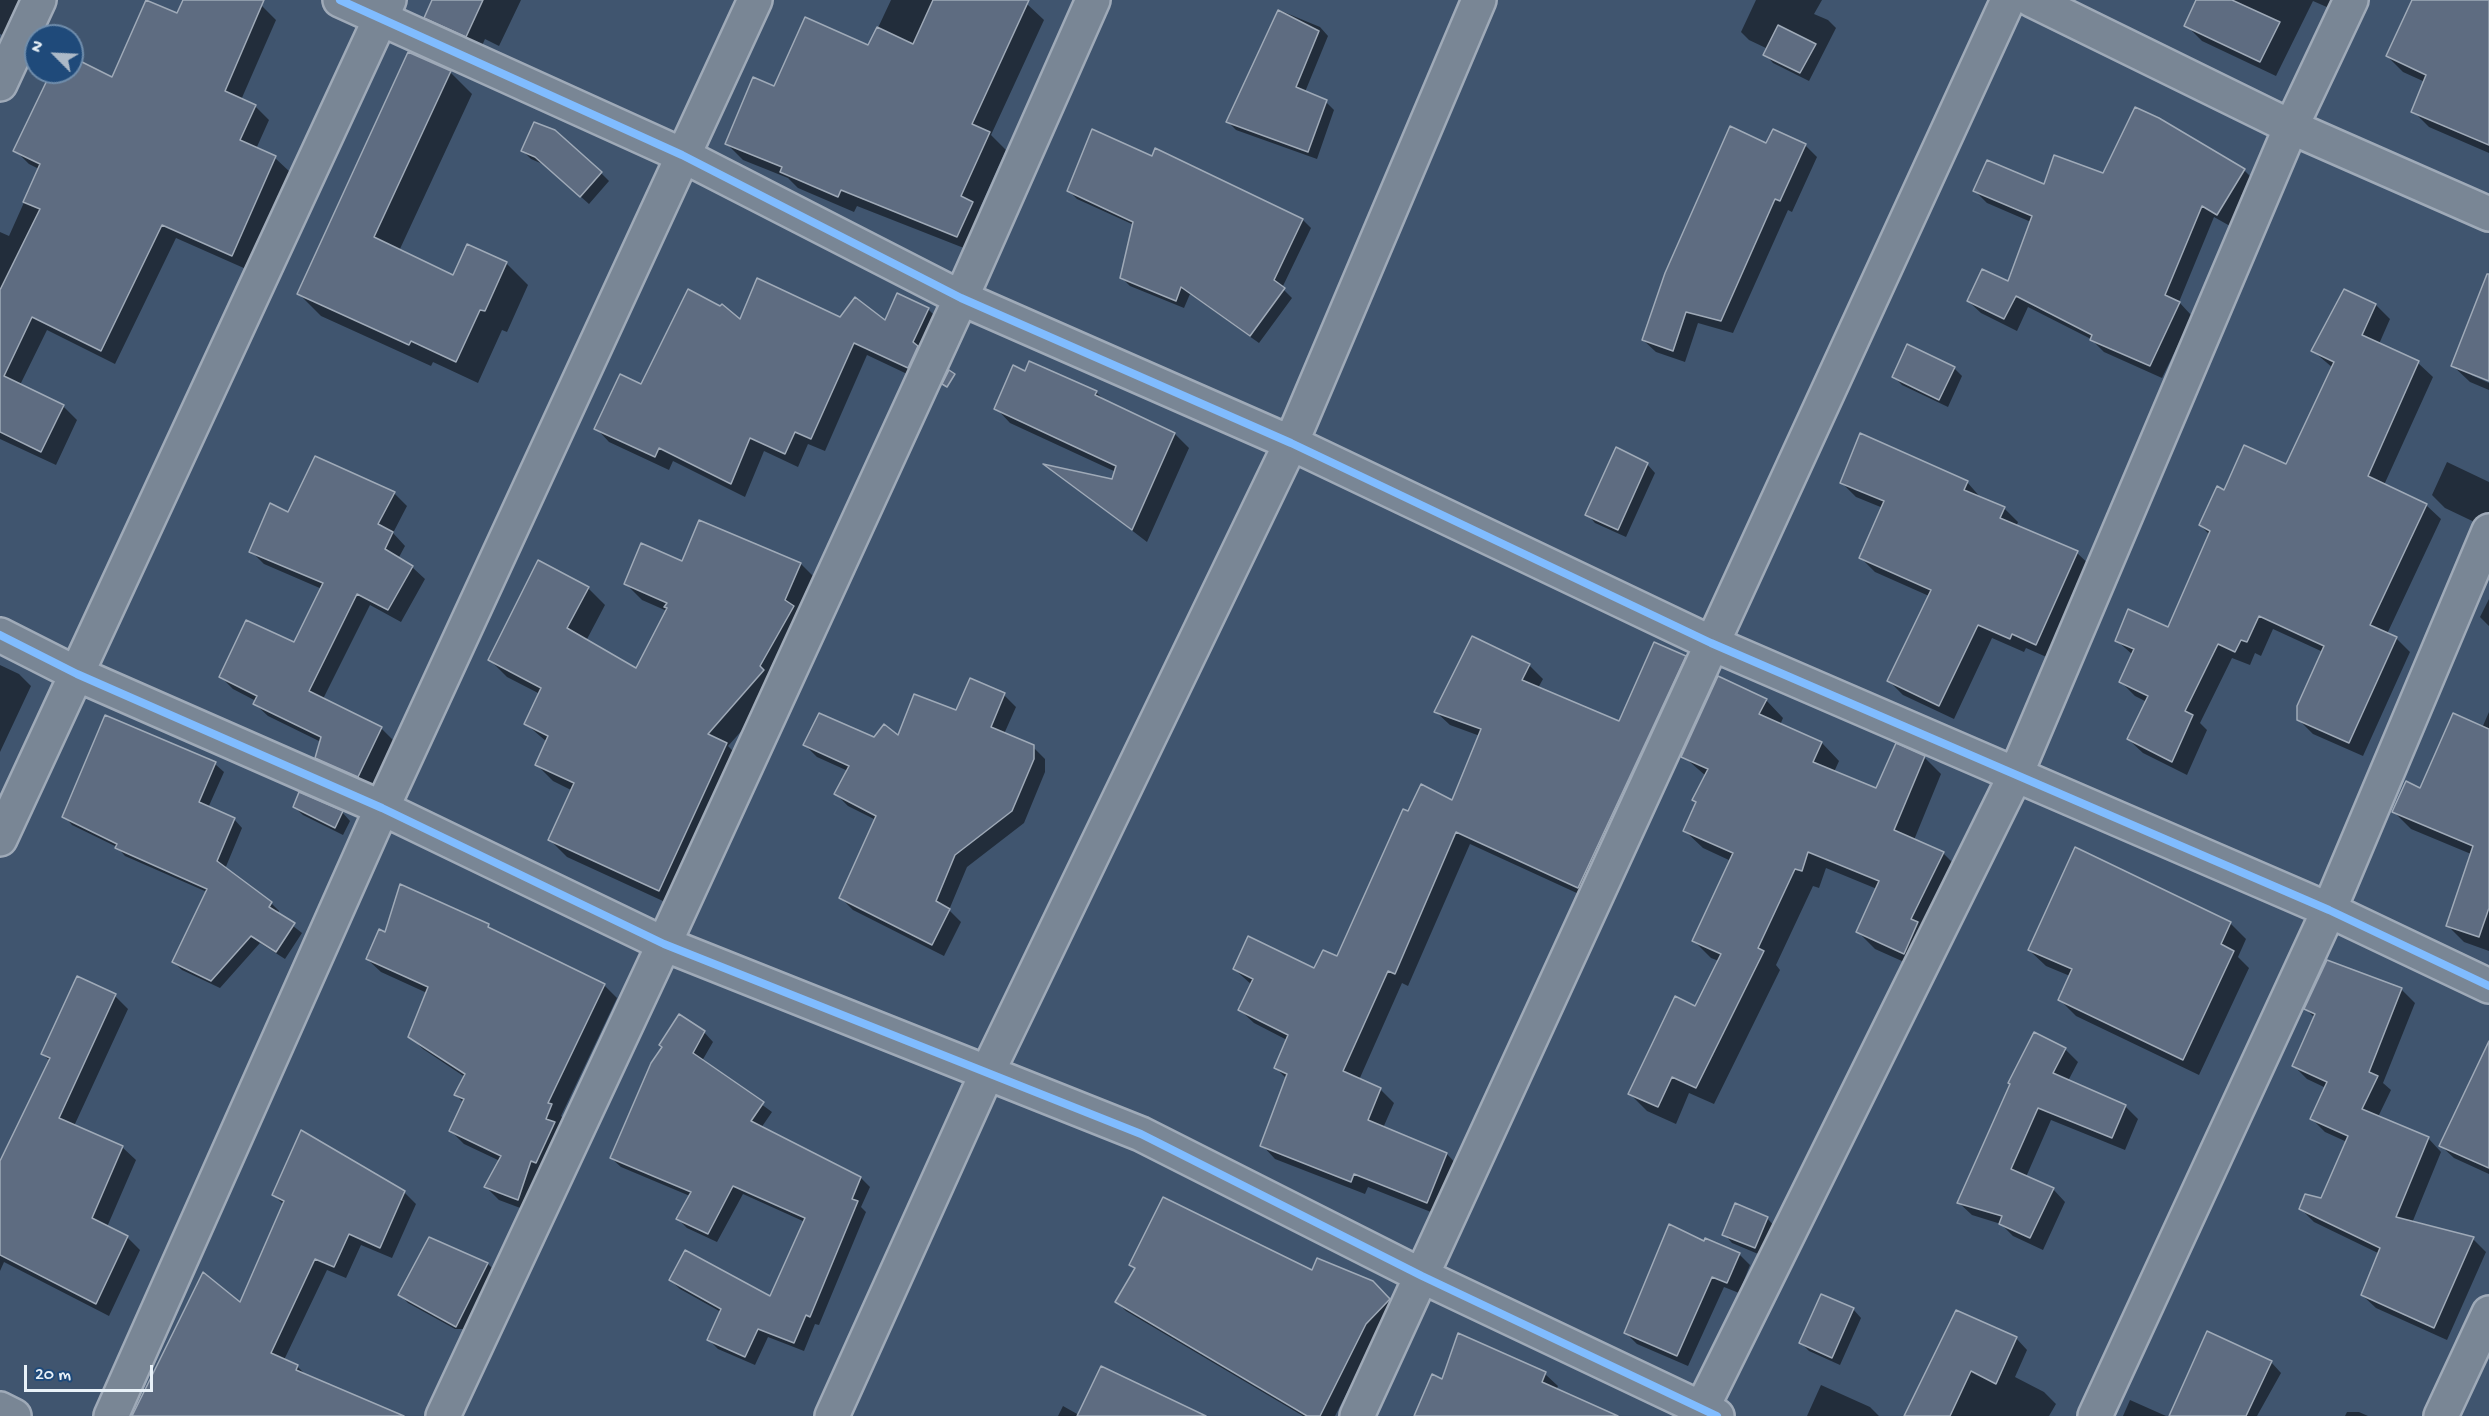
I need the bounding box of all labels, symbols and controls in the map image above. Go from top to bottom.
north arrow [24,24,84,84]
text: N [28,39,50,56]
scale bar [27,1353,156,1391]
text: 20 m [35,1365,71,1386]

